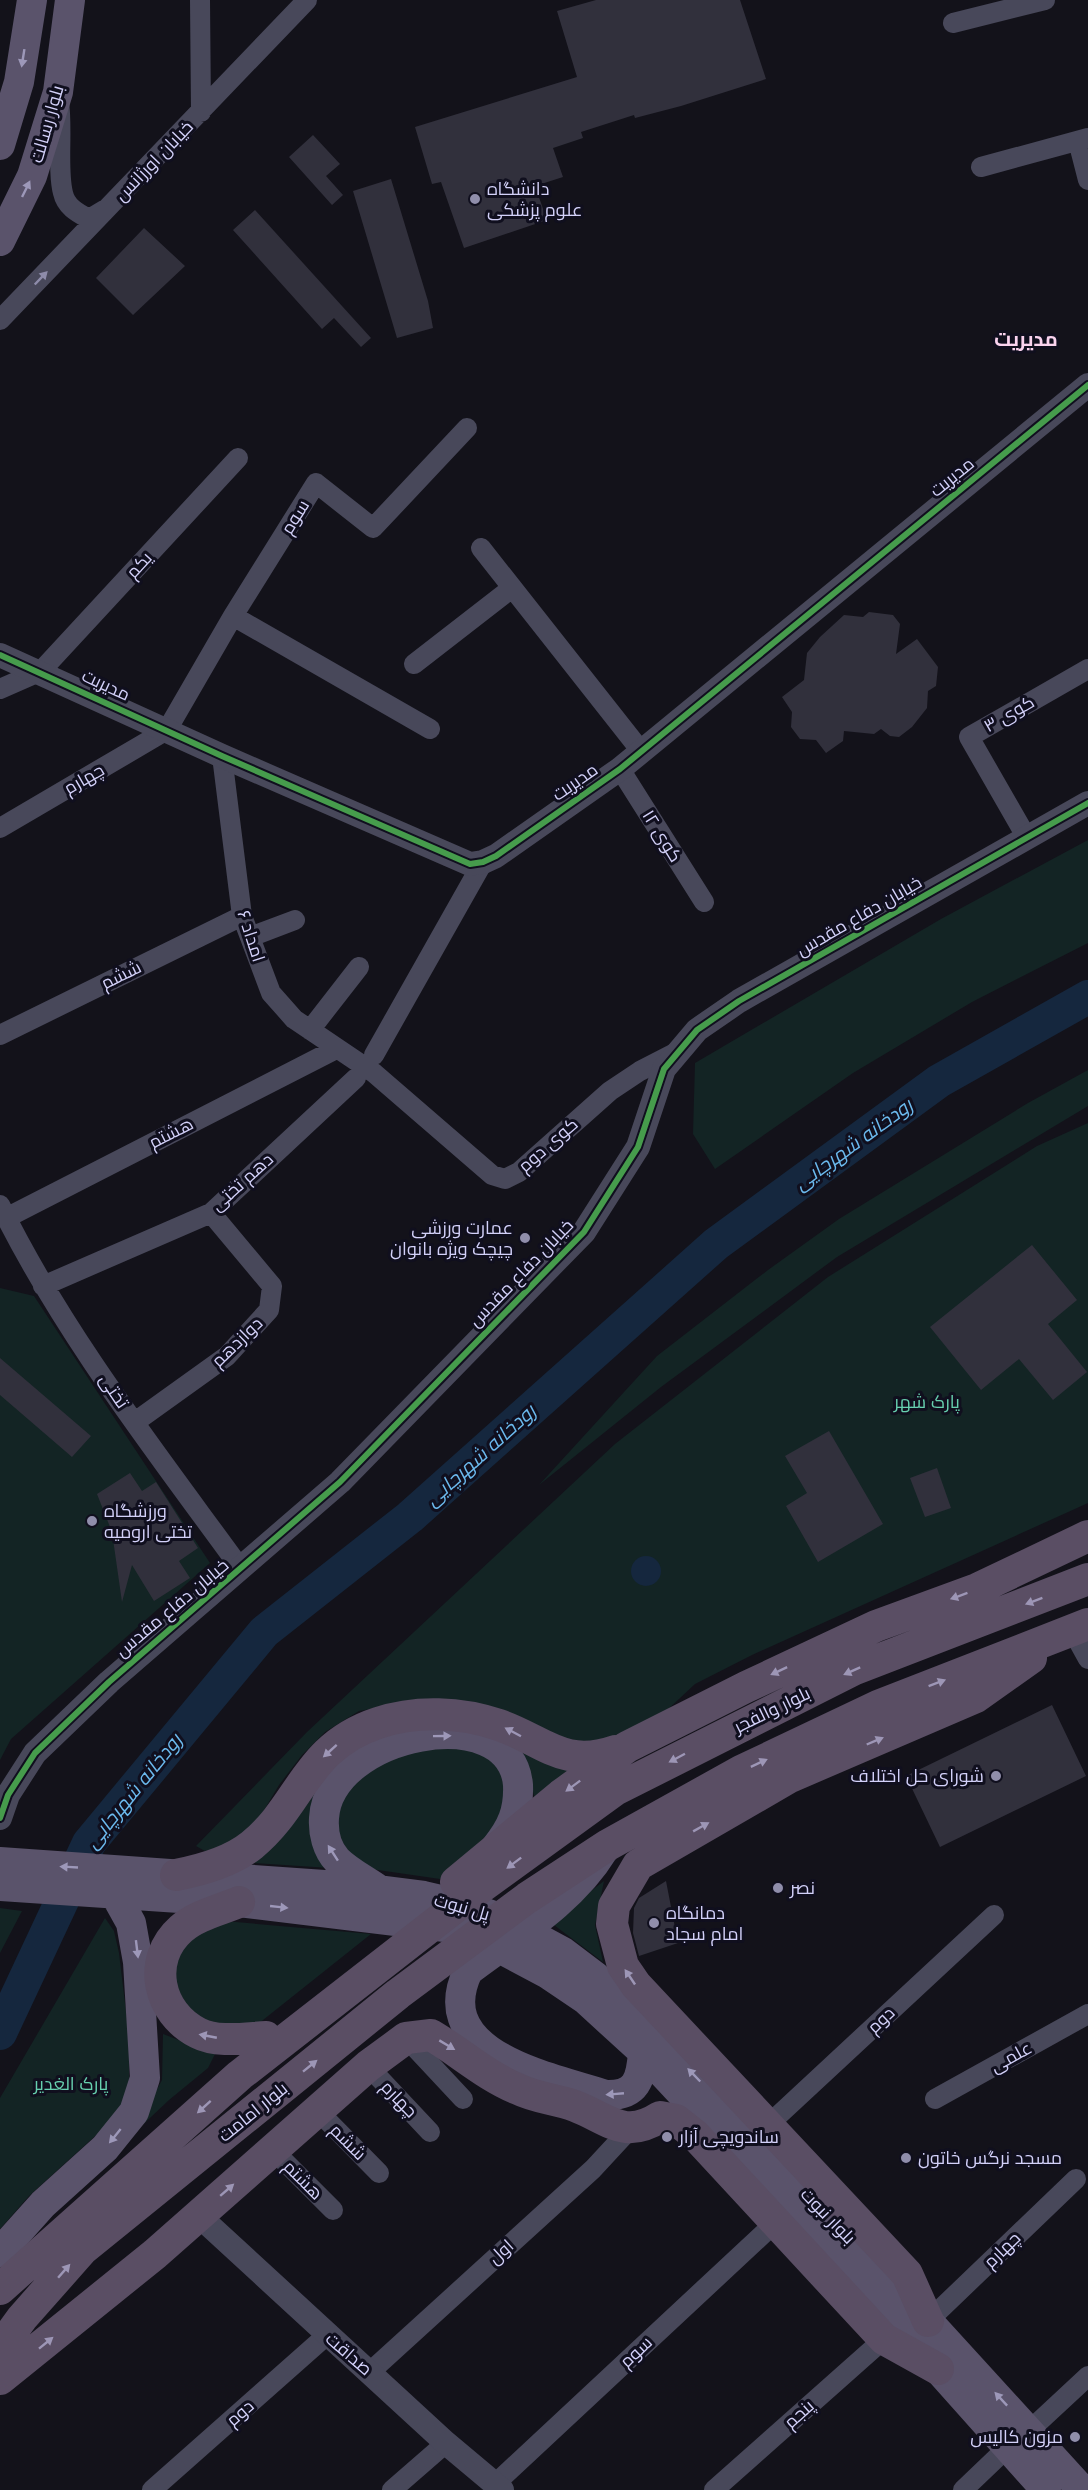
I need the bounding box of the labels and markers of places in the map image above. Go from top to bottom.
place label: دانشگاه علوم پزشکی [487,176,582,222]
marker: دانشگاه علوم پزشکی [468,192,482,206]
place label: عمارت ورزشی چیچک ویژه بانوان [390,1215,513,1261]
marker: عمارت ورزشی چیچک ویژه بانوان [518,1231,532,1245]
place label: ورزشگاه تختی ارومیه [104,1498,192,1543]
marker: ورزشگاه تختی ارومیه [85,1514,99,1528]
place label: شورای حل اختلاف [850,1763,984,1787]
marker: شورای حل اختلاف [989,1769,1003,1783]
place label: نصر [789,1875,815,1899]
marker: نصر [771,1881,785,1895]
place label: دمانگاه امام سجاد [666,1900,743,1946]
marker: دمانگاه امام سجاد [647,1916,661,1930]
place label: ساندویچی آزار [678,2124,779,2149]
marker: ساندویچی آزار [660,2130,674,2144]
place label: مسجد نرگس خاتون [918,2145,1062,2169]
marker: مسجد نرگس خاتون [899,2151,913,2165]
place label: مزون کالیس [970,2424,1063,2448]
marker: مزون کالیس [1068,2430,1082,2444]

